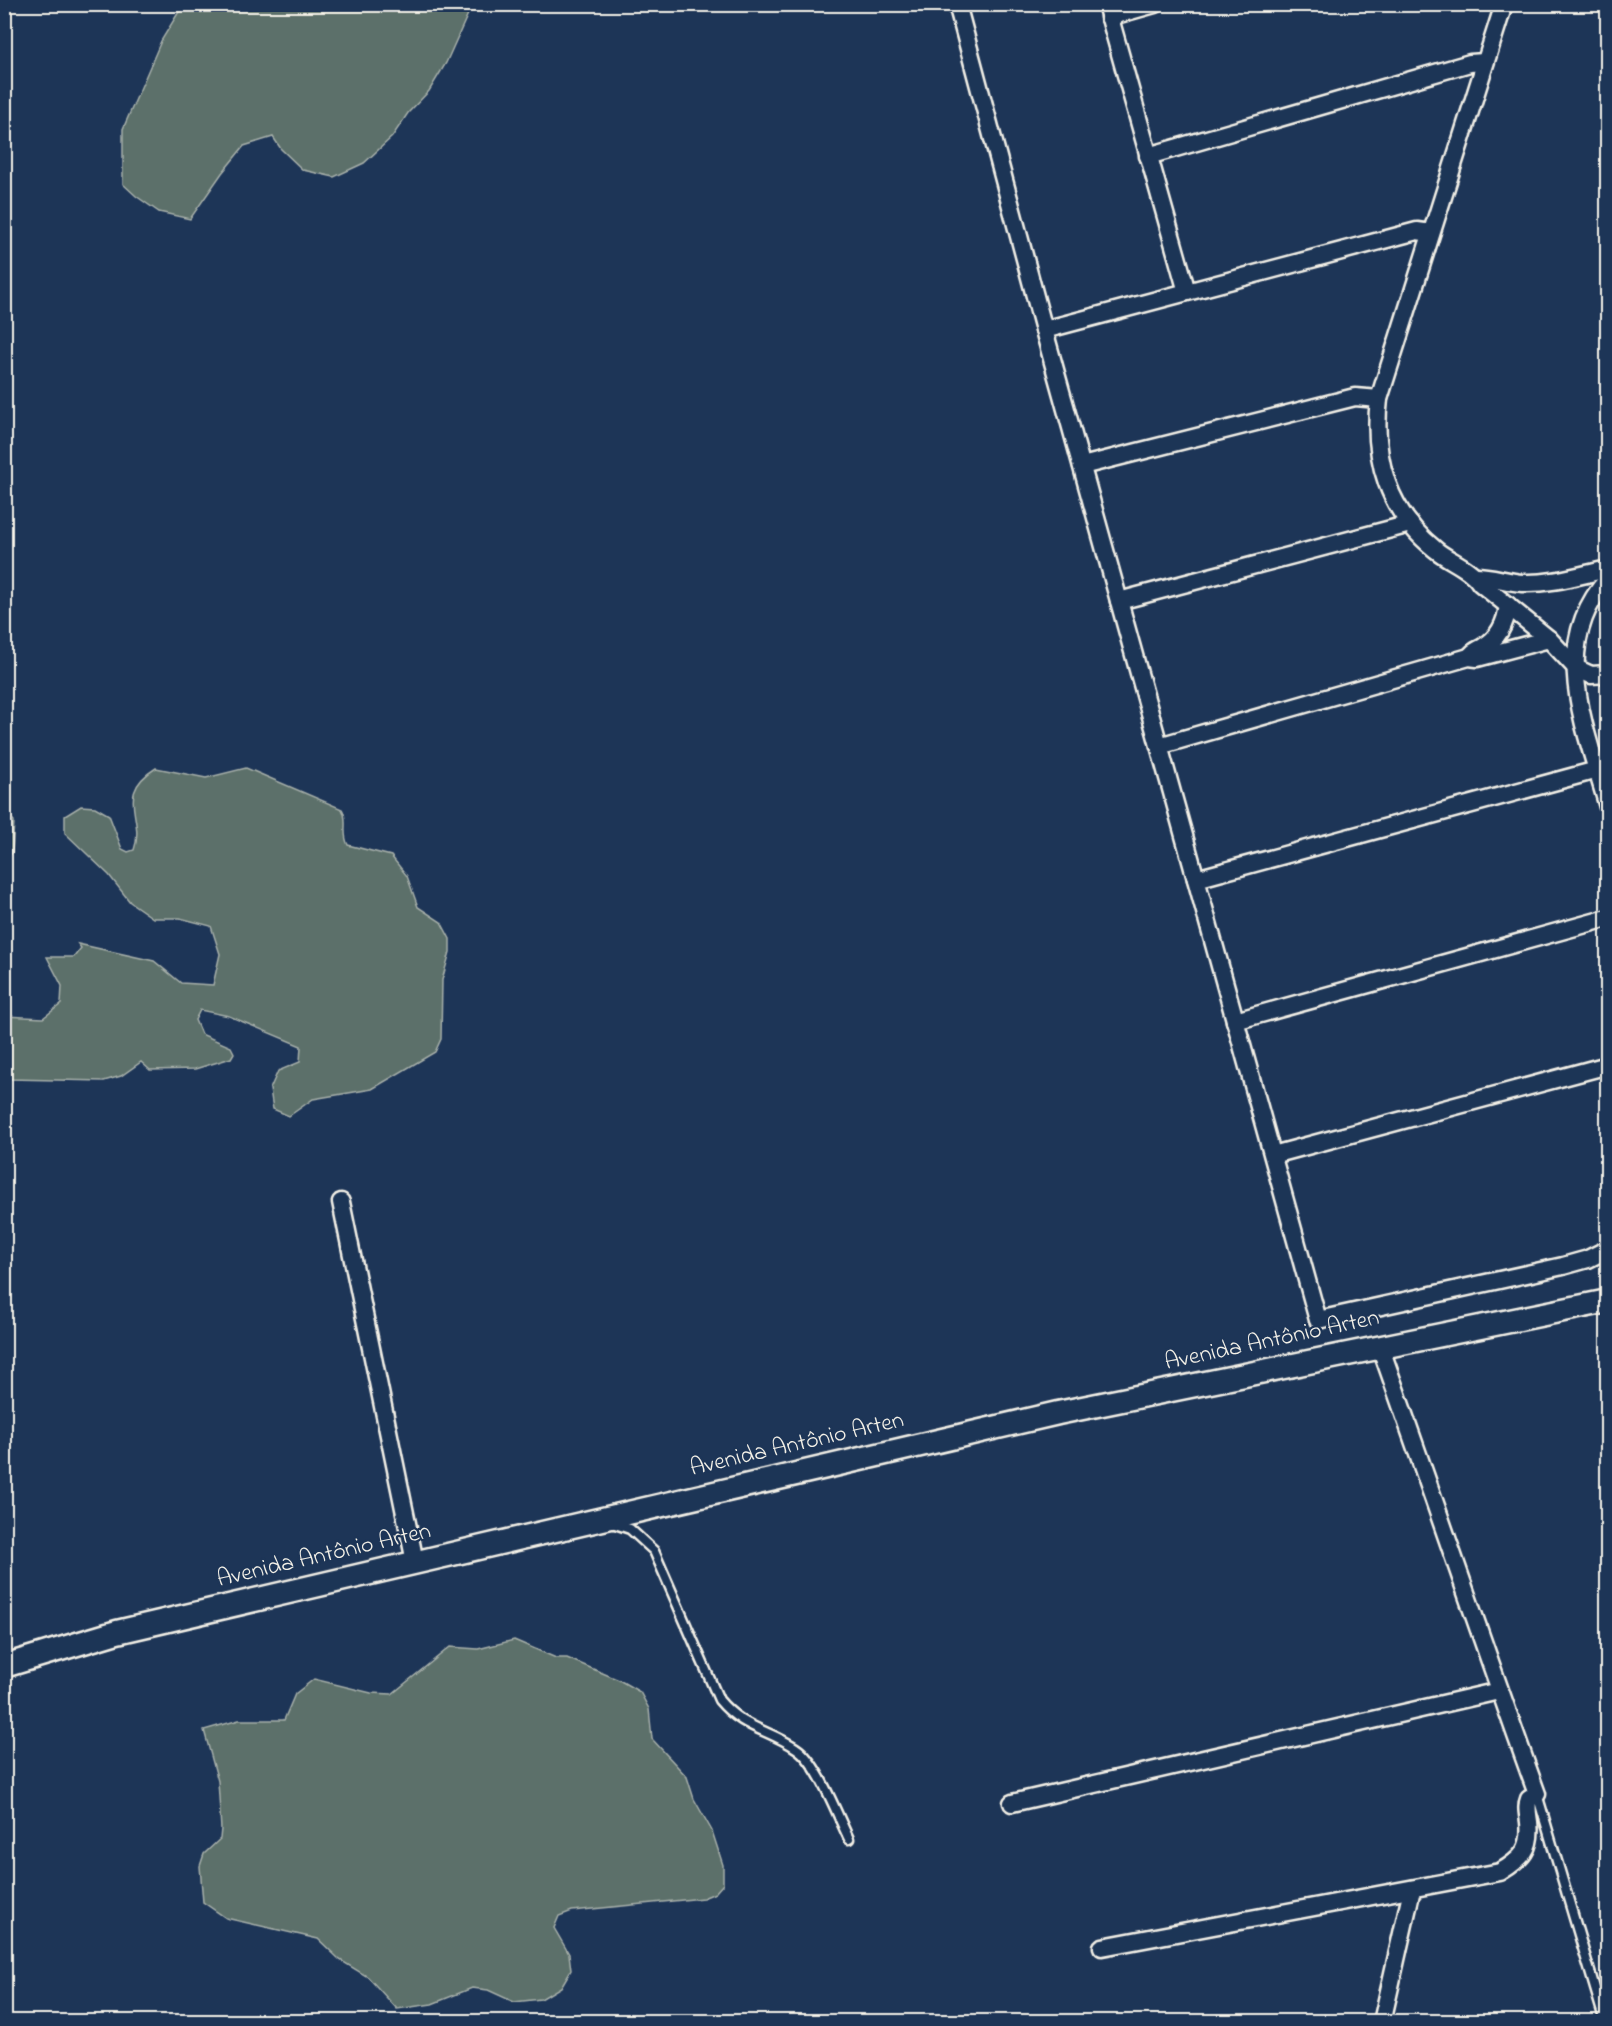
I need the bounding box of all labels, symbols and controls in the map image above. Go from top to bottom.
street label: Avenida Antônio Arten [1161,1301,1383,1381]
street label: Avenida Antônio Arten [686,1403,908,1487]
street label: Avenida Antônio Arten [213,1514,435,1598]

